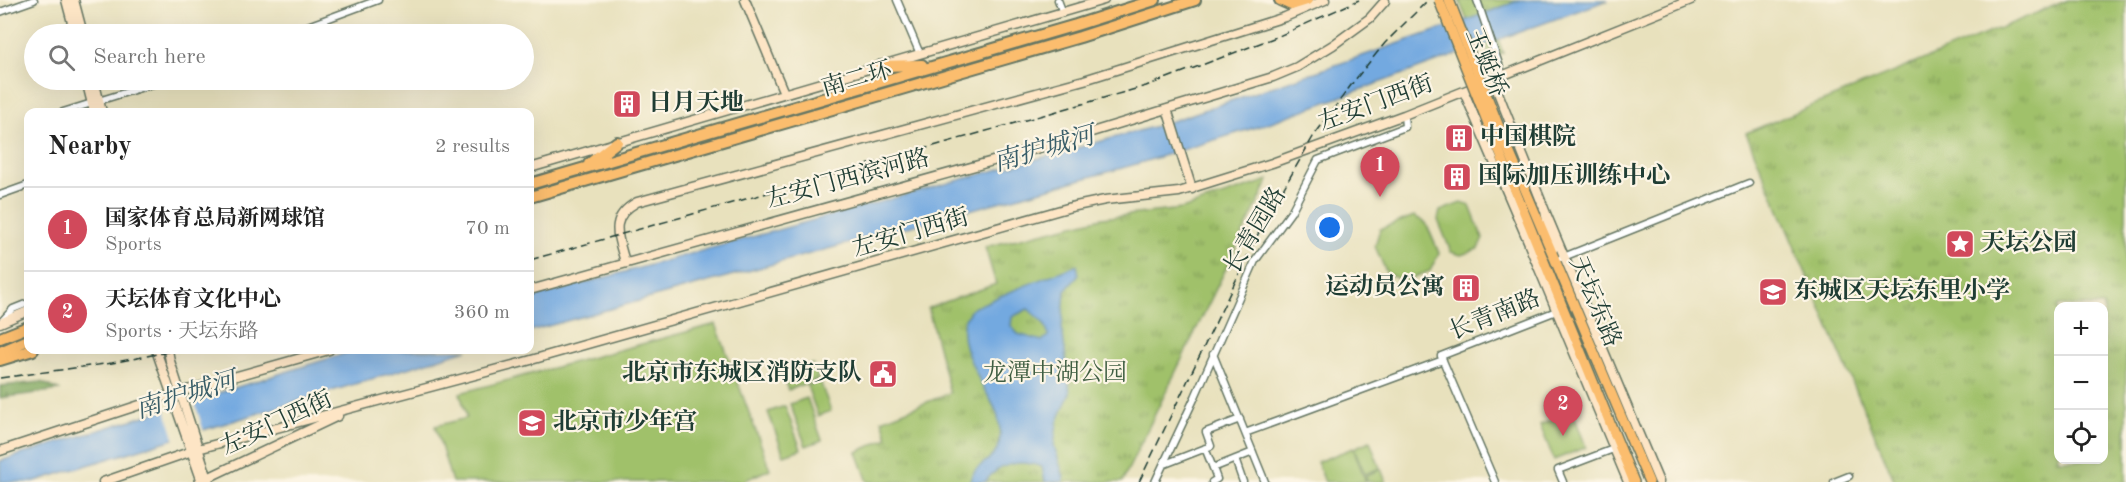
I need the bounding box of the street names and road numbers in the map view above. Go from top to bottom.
street label: 玉蜓桥 [1460,24,1512,101]
street label: 南二环 [818,56,895,101]
street label: 左安门西街 [1314,69,1436,136]
street label: 左安门西滨河路 [763,144,932,213]
street label: 长青园路 [1218,182,1291,278]
street label: 左安门西街 [849,203,972,262]
street label: 天坛东路 [1564,252,1627,351]
street label: 长青南路 [1445,284,1544,345]
street label: 左安门西街 [216,385,336,460]

